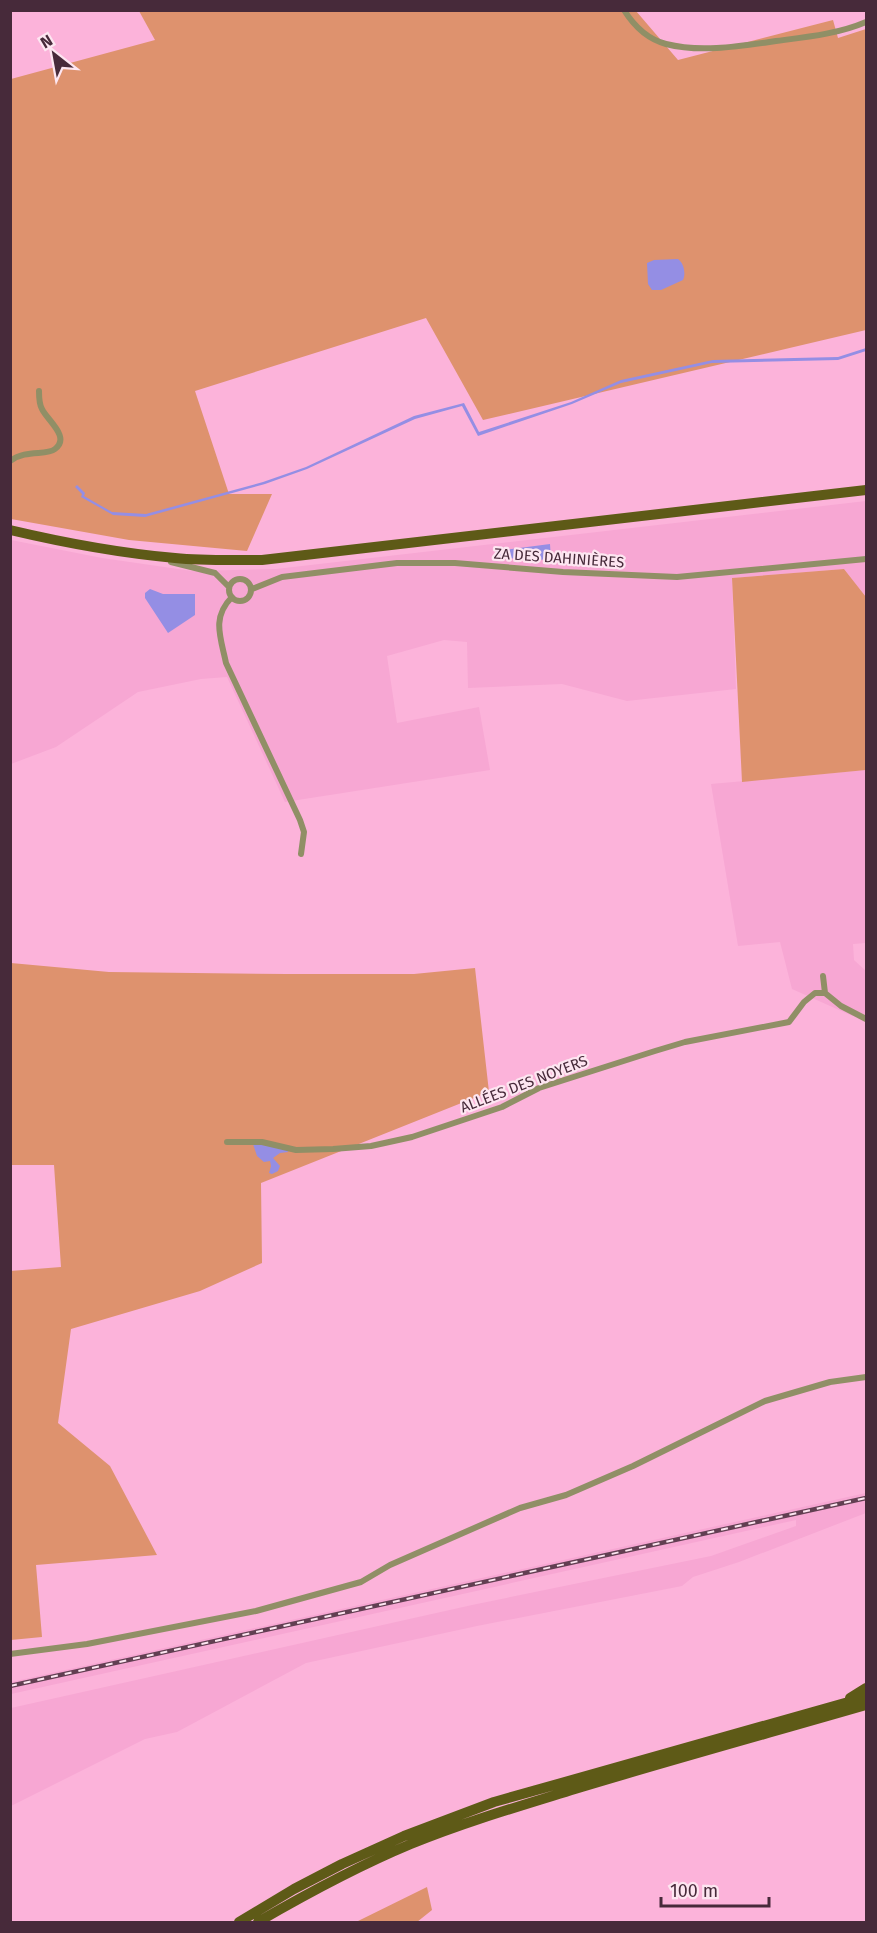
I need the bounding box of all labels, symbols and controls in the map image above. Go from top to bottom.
north arrow [24,24,84,84]
text: N [37,31,56,52]
street label: ZA DES DAHINIÈRES [493,544,625,572]
street label: ALLÉES DES NOYERS [458,1051,590,1117]
scale bar [661,1870,769,1908]
text: 100 m [670,1880,718,1902]

